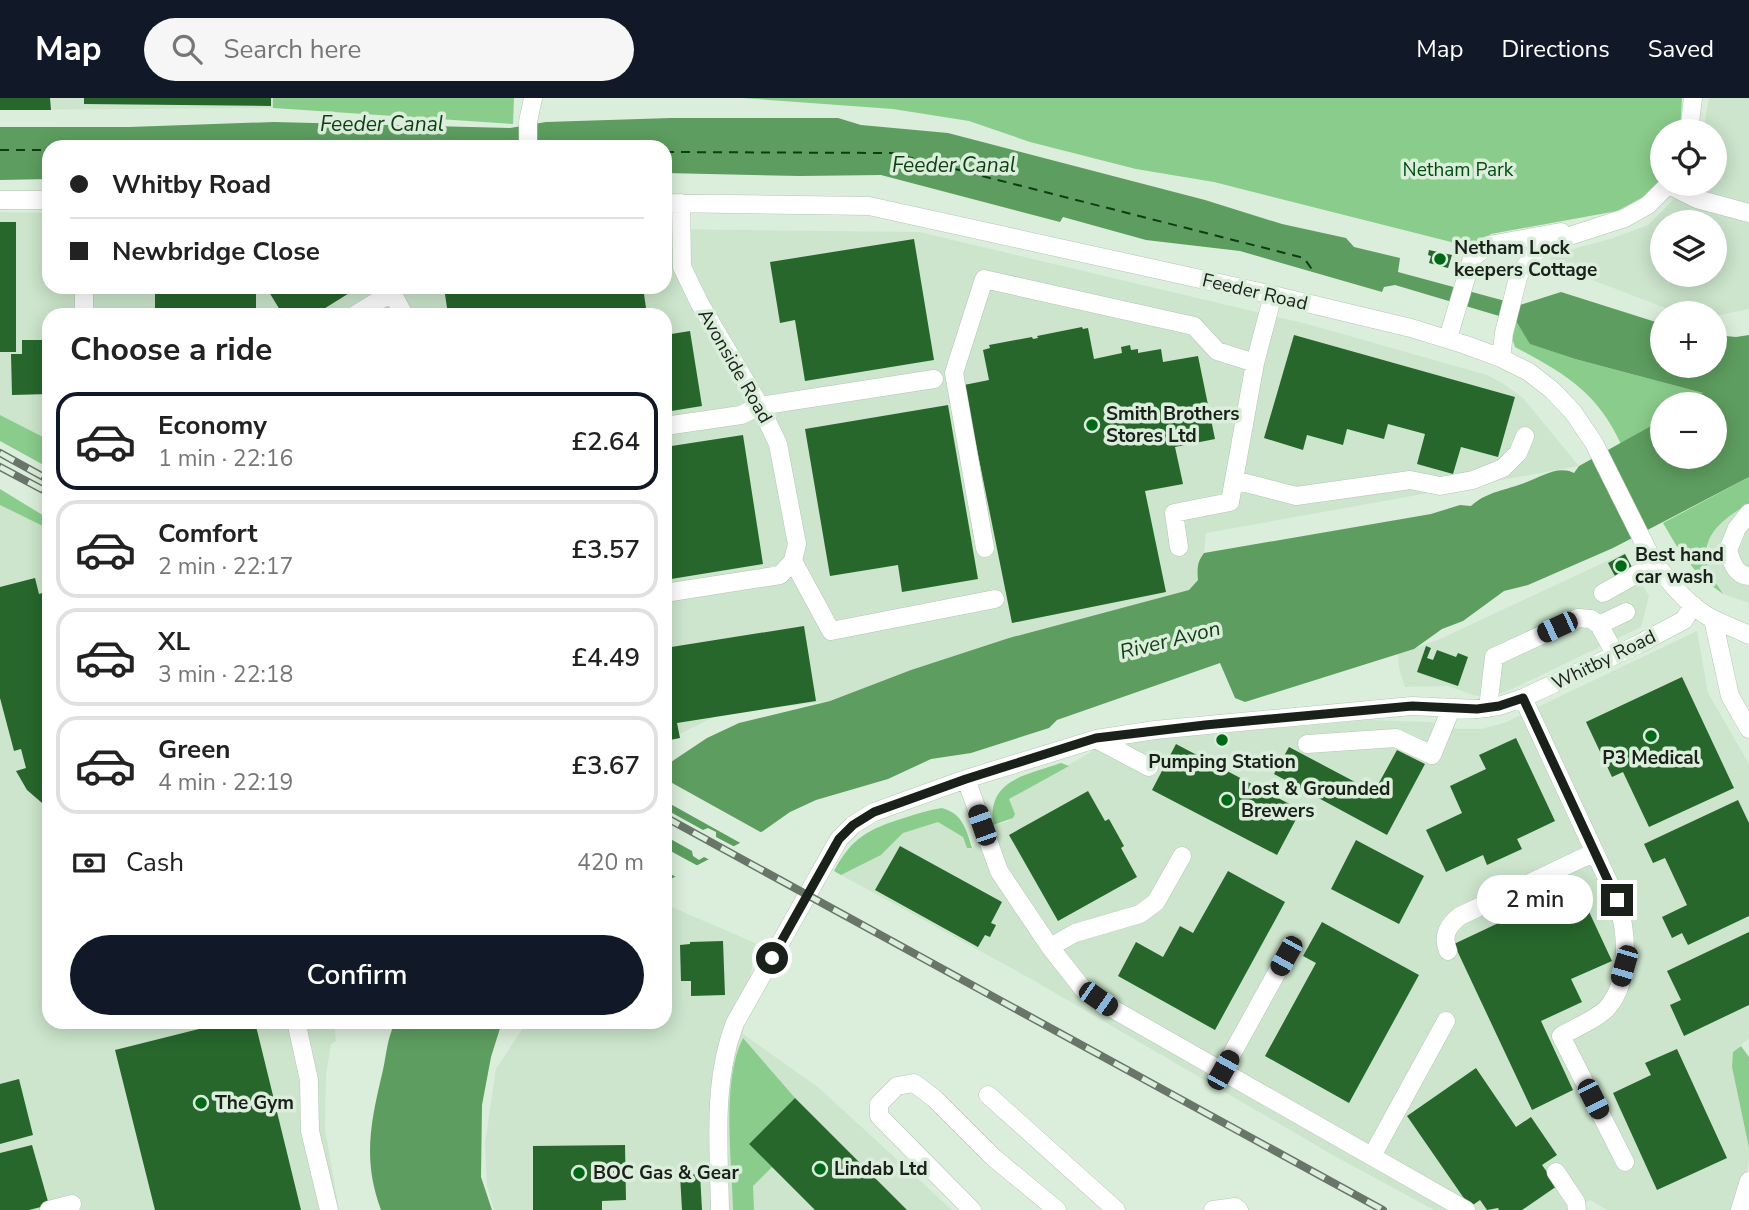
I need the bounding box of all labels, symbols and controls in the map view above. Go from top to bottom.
search box [144,18,634,81]
text: Map [35,27,102,72]
icon: search [168,30,206,68]
text: Search here [224,32,361,67]
text: Map [1416,33,1463,65]
text: Directions [1501,33,1610,65]
text: Saved [1648,33,1714,65]
water label: Feeder Canal [320,110,444,138]
map controls [1650,119,1727,469]
button: locate [1650,119,1727,196]
water label: Feeder Canal [892,151,1016,179]
park label: Netham Park [1403,157,1514,183]
text: Whitby Road [112,167,271,202]
button: layers [1650,210,1727,287]
text: Newbridge Close [112,234,320,269]
place label: Netham Lock keepers Cottage [1454,235,1597,283]
marker: Netham Lock keepers Cottage [1432,251,1448,267]
street label: Feeder Road [1200,267,1310,317]
button: + [1650,301,1727,378]
street label: Avonside Road [692,304,778,428]
text: Choose a ride [70,328,272,371]
button: − [1650,392,1727,469]
place label: Smith Brothers Stores Ltd [1106,401,1240,449]
text: Economy [158,408,267,443]
icon: car [74,410,137,473]
marker: Smith Brothers Stores Ltd [1084,417,1100,433]
text: £2.64 [571,424,640,459]
text: 1 min · 22:16 [158,443,293,474]
text: Comfort [158,516,258,551]
icon: car [74,518,137,581]
text: £3.57 [571,532,640,567]
place label: Best hand car wash [1635,542,1724,590]
text: 2 min · 22:17 [158,551,293,582]
marker: Best hand car wash [1613,558,1629,574]
car [1534,609,1581,645]
water label: River Avon [1117,614,1223,666]
text: XL [158,624,190,659]
street label: Whitby Road [1548,624,1660,696]
icon: car [74,626,137,689]
text: £4.49 [571,640,640,675]
text: 3 min · 22:18 [158,659,293,690]
marker: P3 Medical [1643,728,1659,744]
text: Green [158,732,231,767]
marker: Pumping Station [1214,732,1230,748]
icon: car [74,734,137,797]
place label: P3 Medical [1602,745,1700,771]
text: £3.67 [571,748,640,783]
place label: Pumping Station [1148,749,1296,775]
text: 4 min · 22:19 [158,767,293,798]
place label: Lost & Grounded Brewers [1241,776,1391,824]
marker: Lost & Grounded Brewers [1219,792,1235,808]
car [966,802,999,848]
icon: cash [70,844,108,882]
text: Cash [126,845,184,880]
text: 420 m [577,847,644,878]
callout: 2 min [1477,876,1592,924]
text: 2 min [1506,884,1564,915]
route end [1601,884,1633,916]
car [1267,933,1306,979]
button: Confirm [70,935,644,1015]
route start [756,942,788,974]
car [1609,943,1640,989]
car [1075,978,1122,1020]
car [1204,1047,1243,1093]
car [1575,1076,1612,1122]
place label: The Gym [215,1090,294,1116]
marker: The Gym [193,1095,209,1111]
place label: Lindab Ltd [834,1156,928,1182]
place label: BOC Gas & Gear [593,1160,739,1186]
marker: Lindab Ltd [812,1161,828,1177]
marker: BOC Gas & Gear [571,1165,587,1181]

